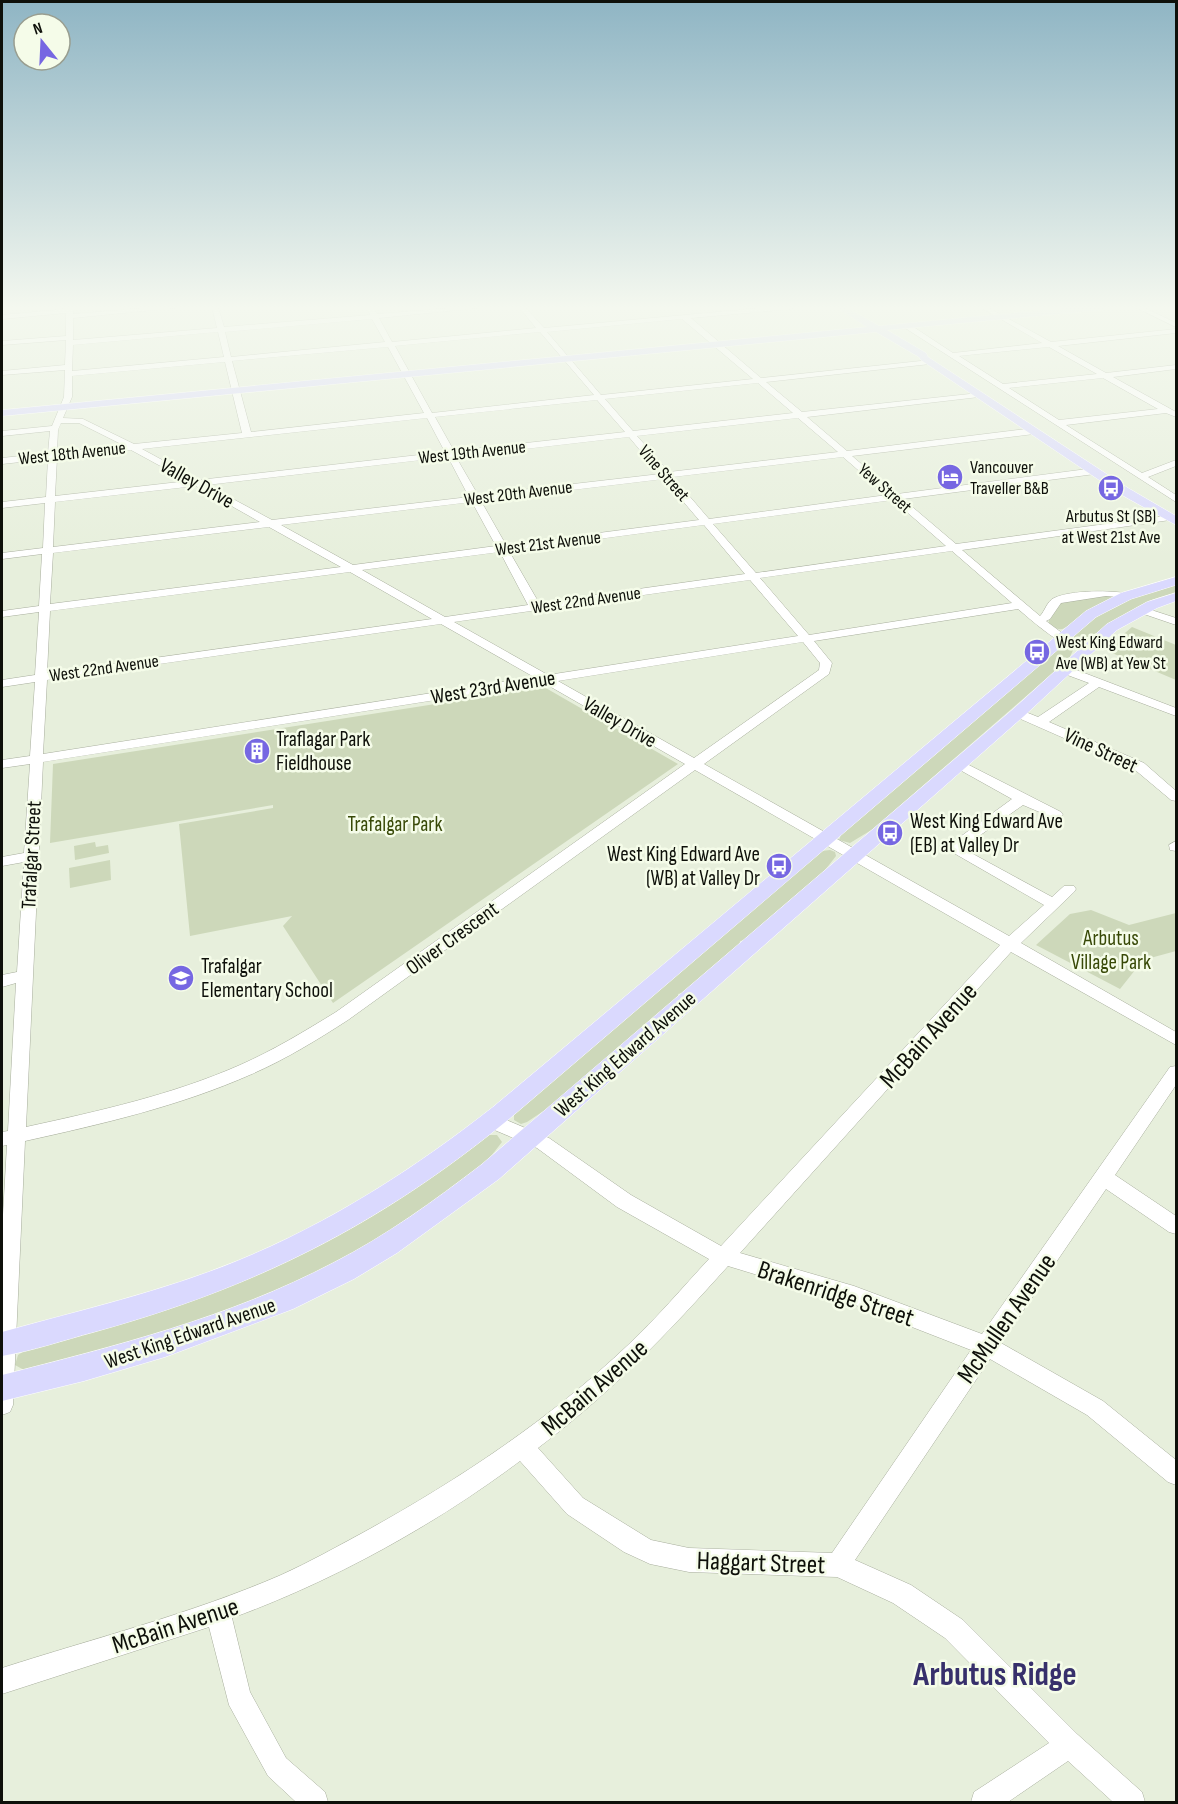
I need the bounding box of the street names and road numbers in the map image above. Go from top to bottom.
street label: West 19th Avenue [417,436,527,469]
street label: West 18th Avenue [17,437,127,470]
street label: Vine Street [634,441,694,506]
street label: Valley Drive [155,453,238,514]
street label: Yew Street [853,459,916,518]
street label: West 20th Avenue [463,476,573,511]
street label: West 21st Avenue [494,527,602,560]
street label: West 22nd Avenue [530,582,642,619]
street label: West 22nd Avenue [48,650,160,687]
street label: West 23rd Avenue [429,665,557,710]
street label: Valley Drive [578,691,661,754]
street label: Vine Street [1060,723,1142,778]
street label: Trafalgar Street [16,800,47,910]
street label: Oliver Crescent [401,896,504,980]
street label: McBain Avenue [874,977,985,1095]
street label: West King Edward Avenue [549,986,701,1123]
street label: McMullen Avenue [951,1248,1063,1390]
street label: Brakenridge Street [753,1255,918,1334]
street label: West King Edward Avenue [101,1292,279,1374]
street label: McBain Avenue [535,1333,655,1443]
street label: Haggart Street [696,1546,826,1581]
street label: McBain Avenue [108,1591,243,1661]

